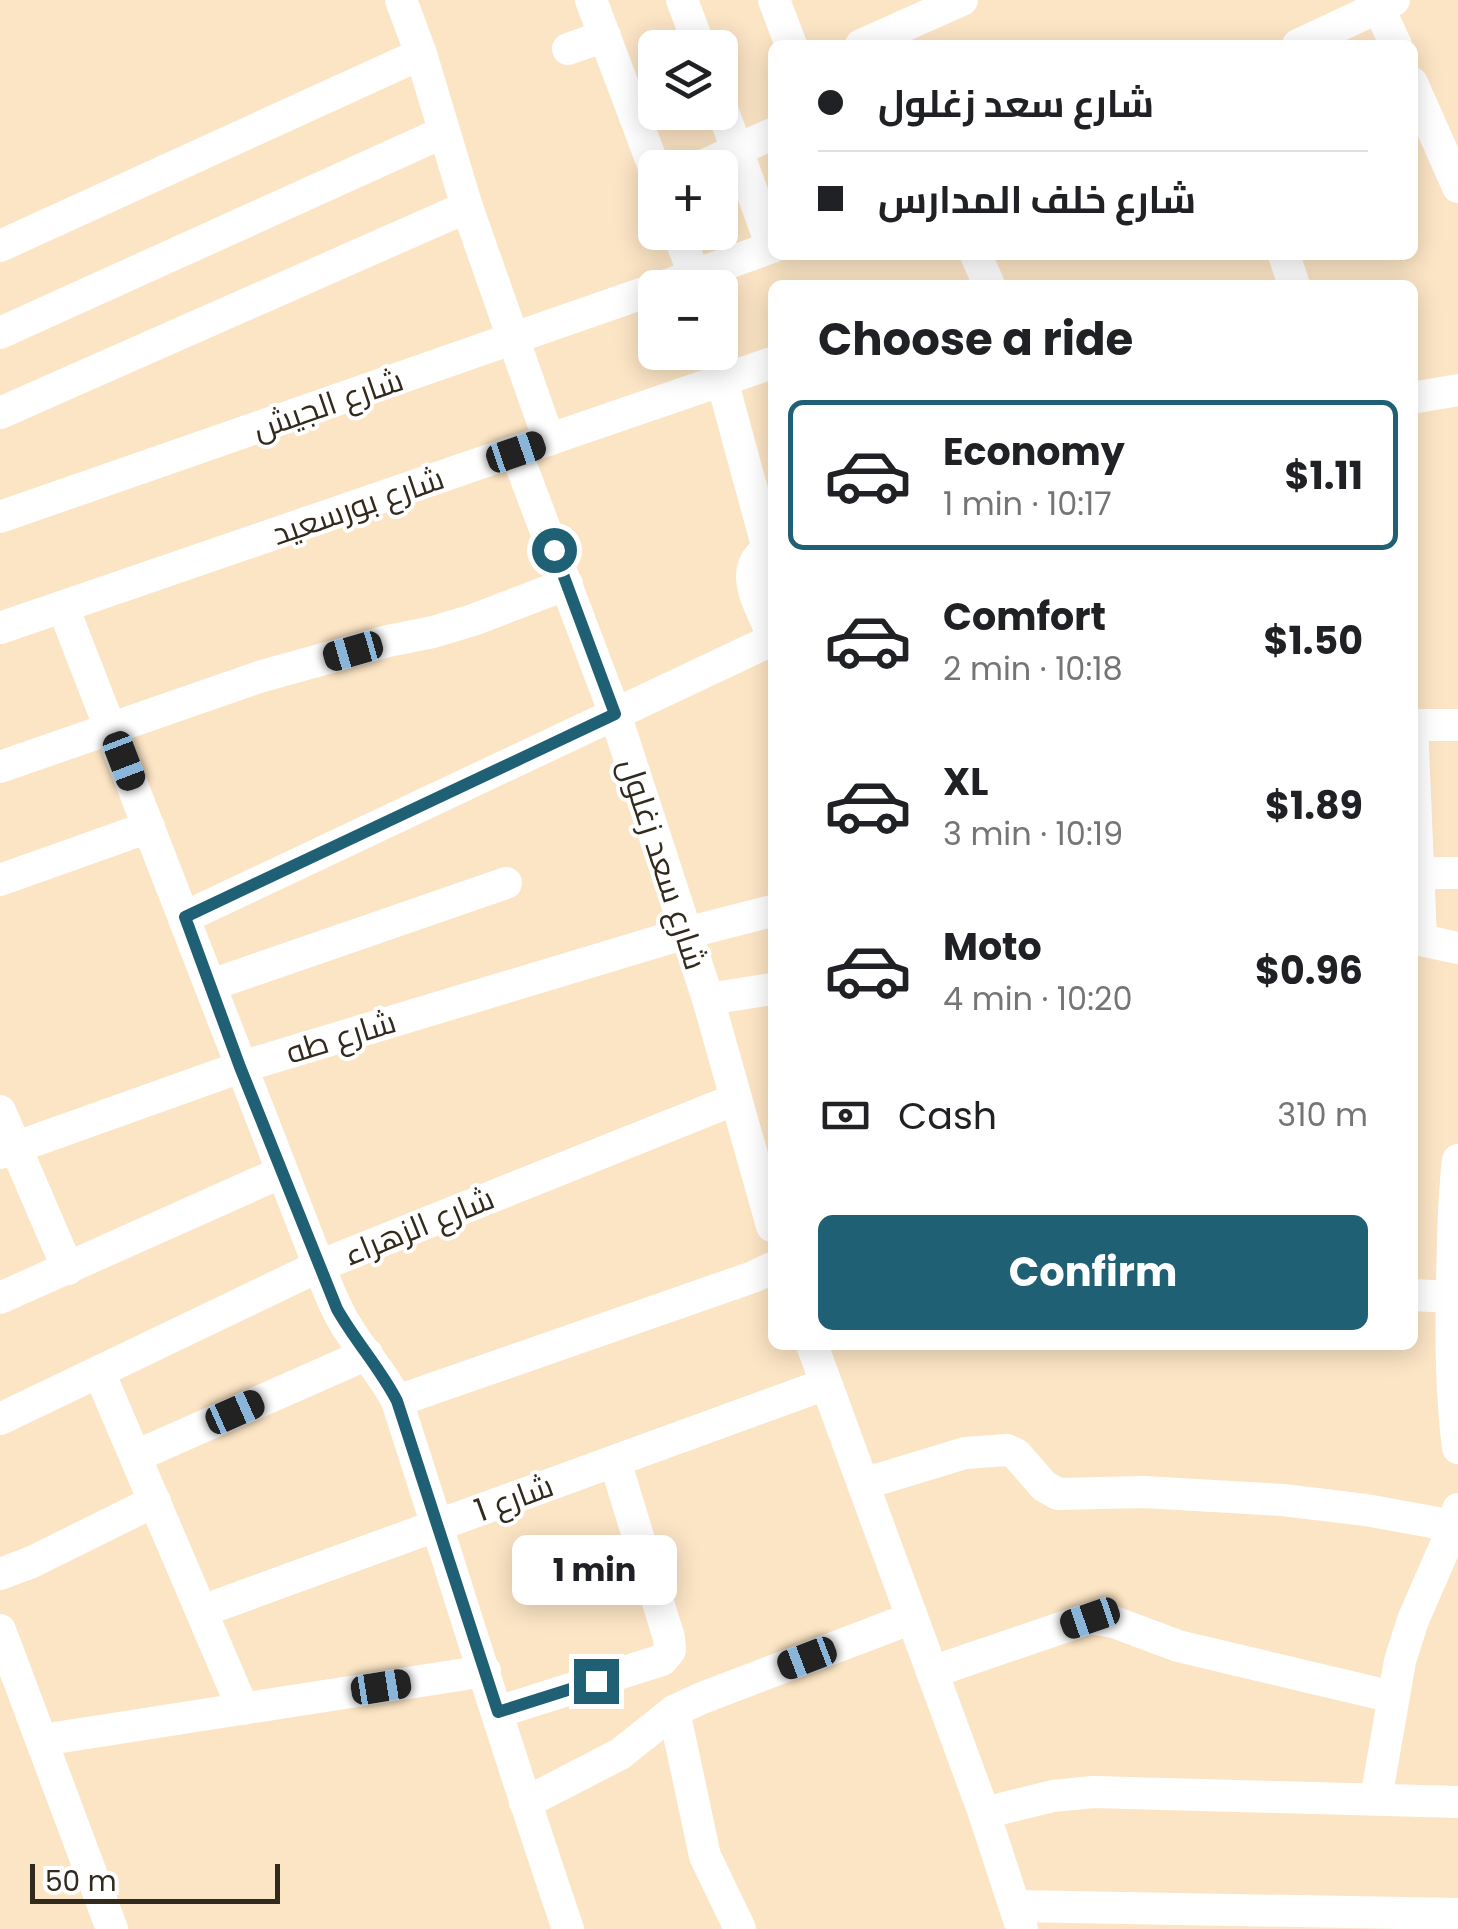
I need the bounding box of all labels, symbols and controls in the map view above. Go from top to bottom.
map controls [638,30,738,370]
button: layers [638,30,738,130]
text: شارع سعد زغلول [878,77,1154,130]
button: + [638,150,738,250]
text: شارع خلف المدارس [878,173,1196,226]
button: − [638,270,738,370]
text: Choose a ride [818,308,1133,371]
street label: شارع الجيش [247,357,409,450]
text: Economy [943,425,1125,478]
car [483,428,549,476]
icon: car [823,430,913,520]
text: $1.11 [1284,449,1363,502]
street label: شارع بورسعيد [266,455,450,556]
text: 1 min · 10:17 [943,481,1112,526]
route start [532,528,577,573]
text: Comfort [943,590,1106,643]
icon: car [823,595,913,685]
text: $1.50 [1264,614,1363,667]
car [320,628,386,674]
text: 2 min · 10:18 [943,646,1123,691]
car [99,728,149,794]
street label: شارع سعد زغلول [608,752,719,975]
text: XL [943,755,988,808]
icon: car [823,760,913,850]
text: $1.89 [1265,779,1363,832]
text: 3 min · 10:19 [943,811,1123,856]
text: Moto [943,920,1042,973]
icon: car [823,925,913,1015]
text: $0.96 [1255,944,1363,997]
text: 4 min · 10:20 [943,976,1133,1021]
street label: شارع طه [280,999,401,1075]
icon: cash [818,1088,873,1143]
text: Cash [898,1089,997,1142]
text: 310 m [1277,1092,1368,1137]
street label: شارع الزهراء [337,1175,501,1276]
button: Confirm [818,1215,1368,1330]
car [201,1386,269,1438]
street label: شارع 1 [468,1463,559,1532]
callout: 1 min [514,1536,678,1606]
text: 1 min [553,1547,636,1592]
car [1057,1594,1123,1642]
car [774,1633,840,1683]
route end [574,1659,619,1704]
car [349,1667,413,1707]
scale bar [30,1859,280,1904]
text: 50 m [45,1862,116,1901]

